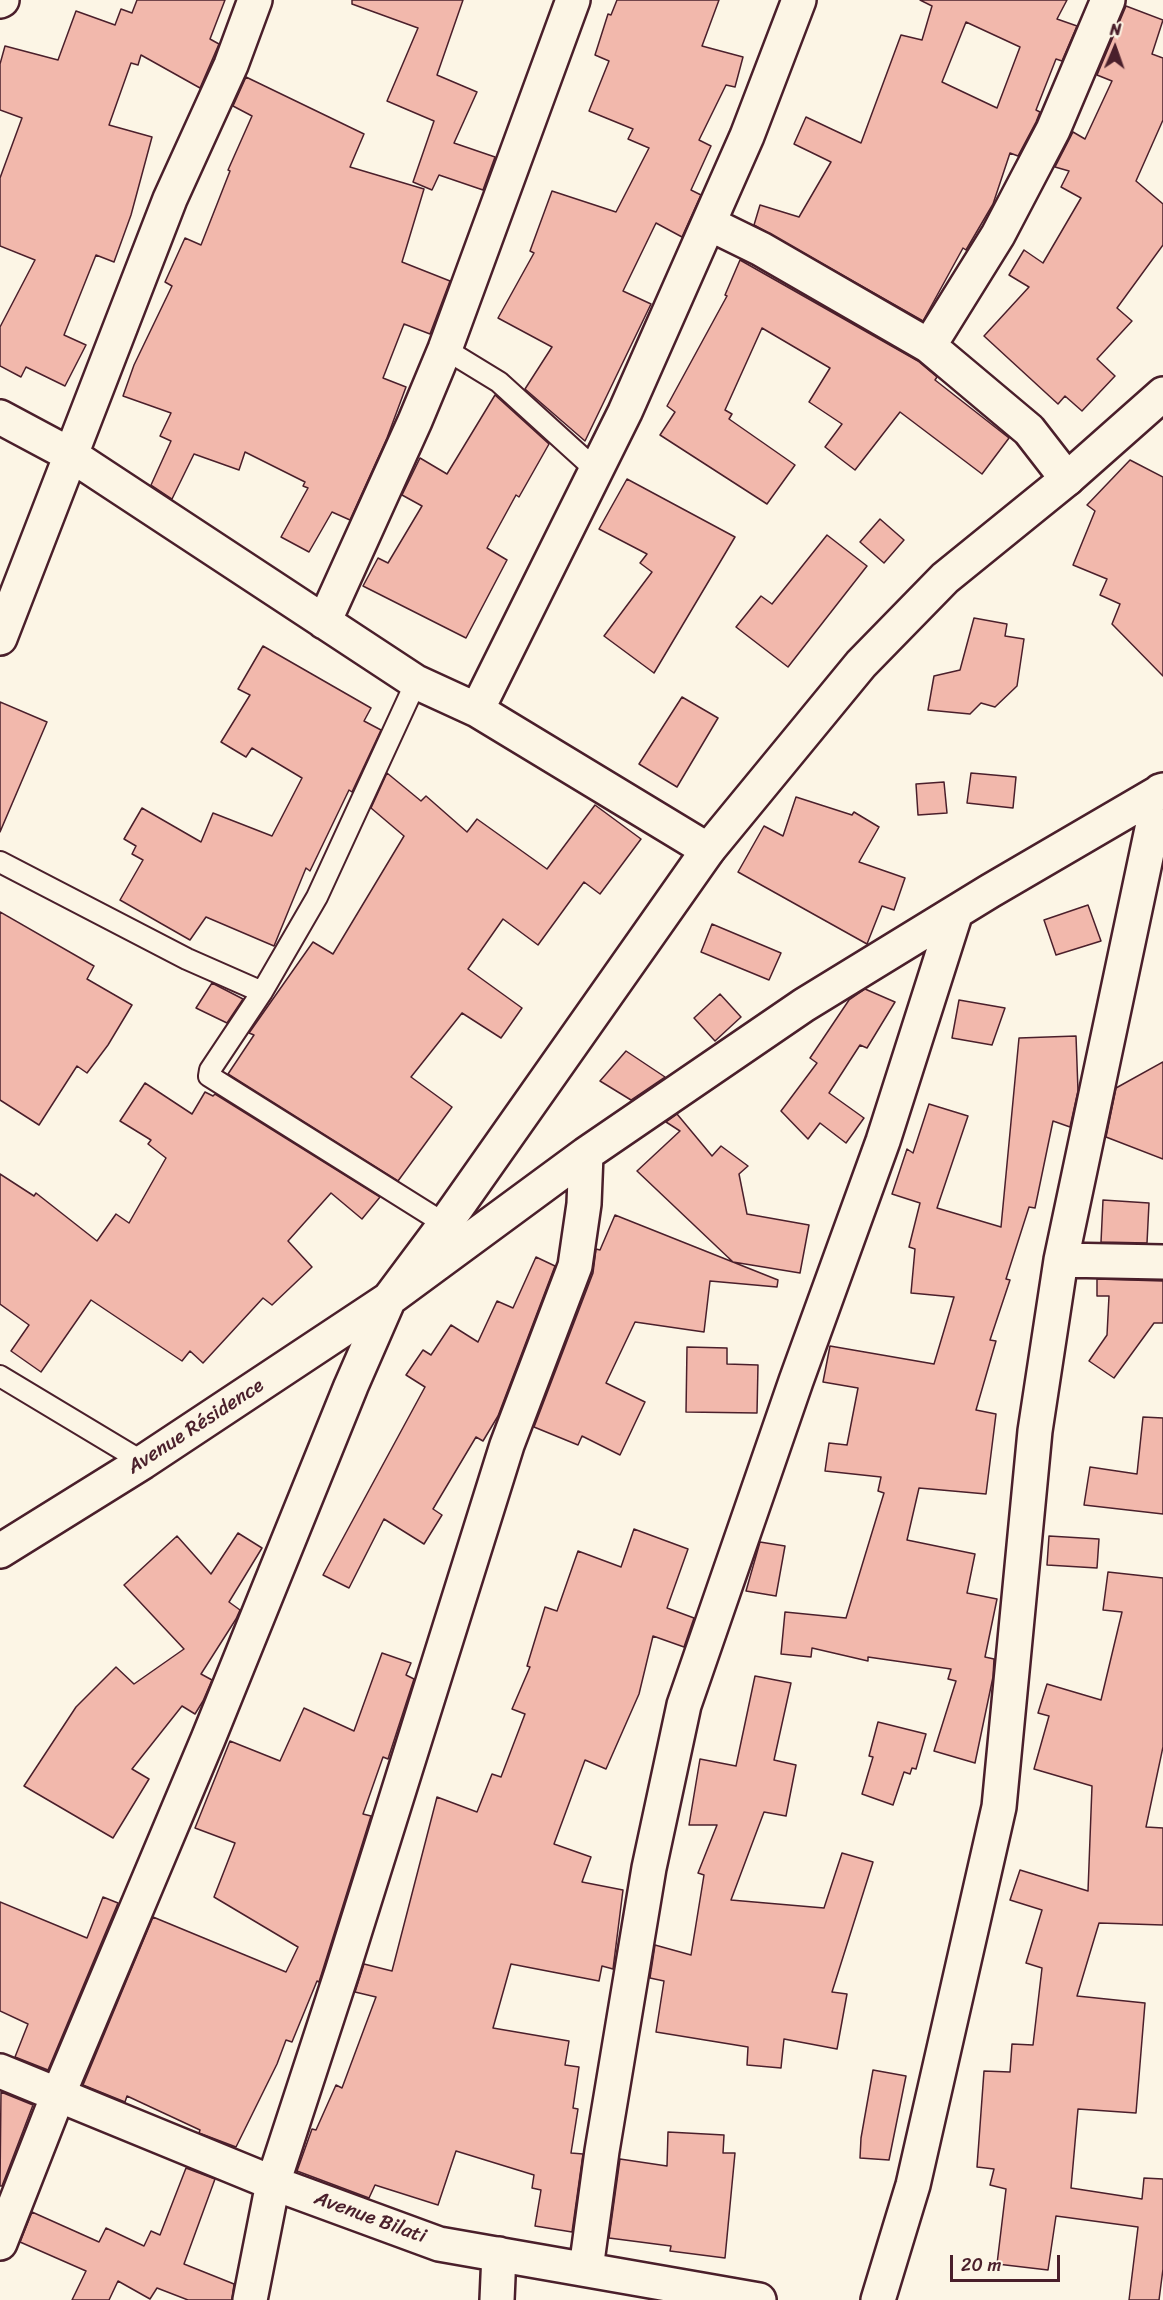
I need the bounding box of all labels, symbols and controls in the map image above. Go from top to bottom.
text: N [1110,15,1122,44]
north arrow [1085,18,1145,78]
street label: Avenue Résidence [123,1374,269,1480]
street label: Avenue Bilati [311,2187,429,2249]
scale bar [953,2243,1062,2281]
text: 20 m [961,2249,1001,2281]

